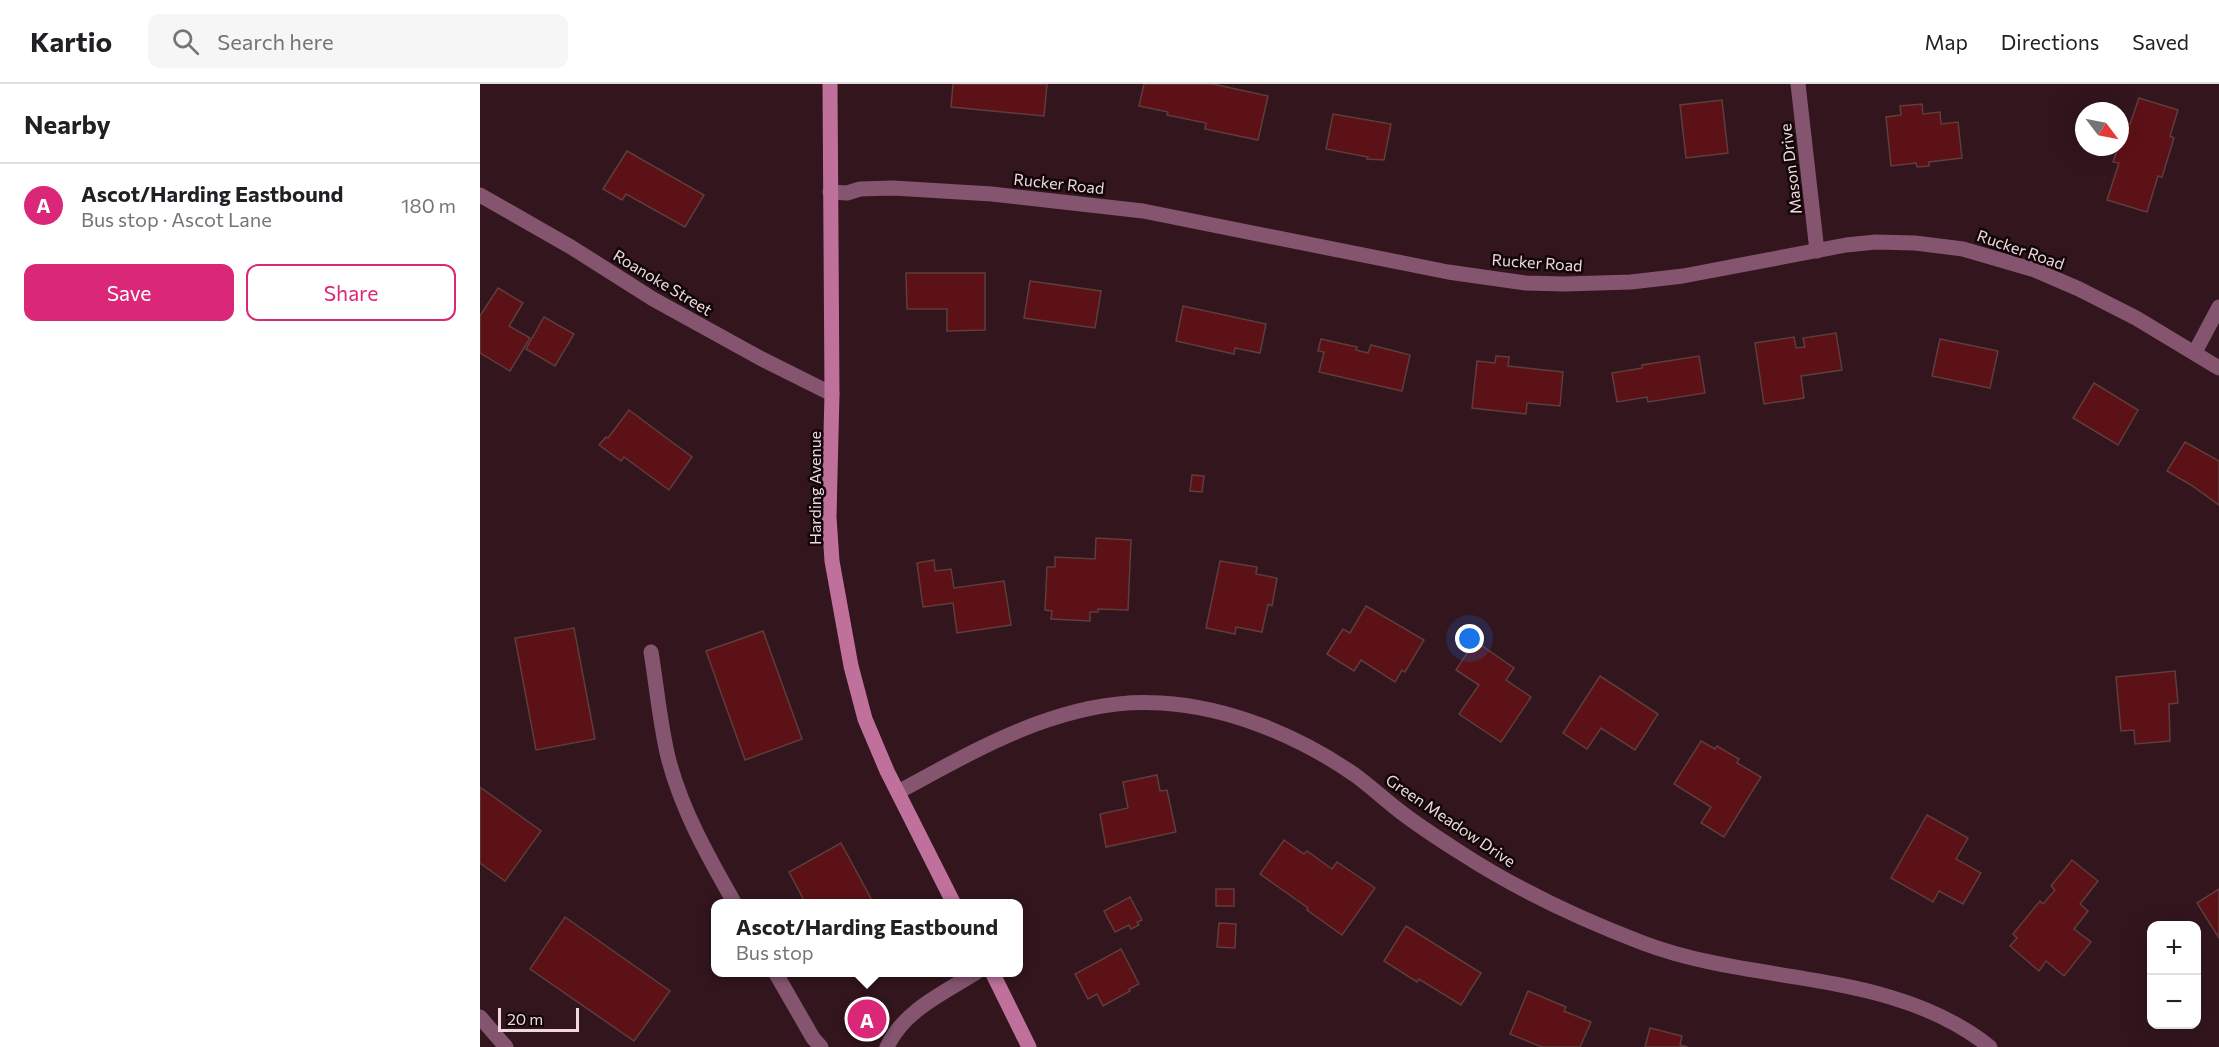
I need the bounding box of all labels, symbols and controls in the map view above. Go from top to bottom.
search box [148,14,568,68]
text: Kartio [30,24,112,58]
icon: search [169,25,202,58]
text: Search here [217,28,334,55]
text: Map [1925,29,1968,54]
text: Directions [2001,29,2099,54]
text: Saved [2132,29,2189,54]
north arrow [2075,102,2129,156]
text: Nearby [24,108,111,139]
street label: Mason Drive [1775,123,1805,215]
street label: Rucker Road [1013,169,1105,197]
text: Ascot/Harding Eastbound [81,180,343,207]
text: A [36,193,51,217]
text: 180 m [401,193,456,217]
text: Bus stop · Ascot Lane [81,207,272,231]
street label: Rucker Road [1975,225,2067,273]
street label: Roanoke Street [610,245,716,319]
street label: Rucker Road [1491,249,1583,275]
button: Save [24,264,234,321]
button: Share [246,264,456,321]
street label: Harding Avenue [805,431,824,545]
your location [1455,624,1484,653]
street label: Green Meadow Drive [1383,770,1519,870]
popup [711,899,1023,977]
text: Ascot/Harding Eastbound [736,913,998,940]
map controls [2147,921,2201,1029]
button: + [2147,921,2201,975]
text: Bus stop [736,940,814,964]
button: − [2147,975,2201,1029]
pin: A [848,996,886,1042]
scale bar [498,1005,579,1032]
text: 20 m [507,1009,543,1028]

